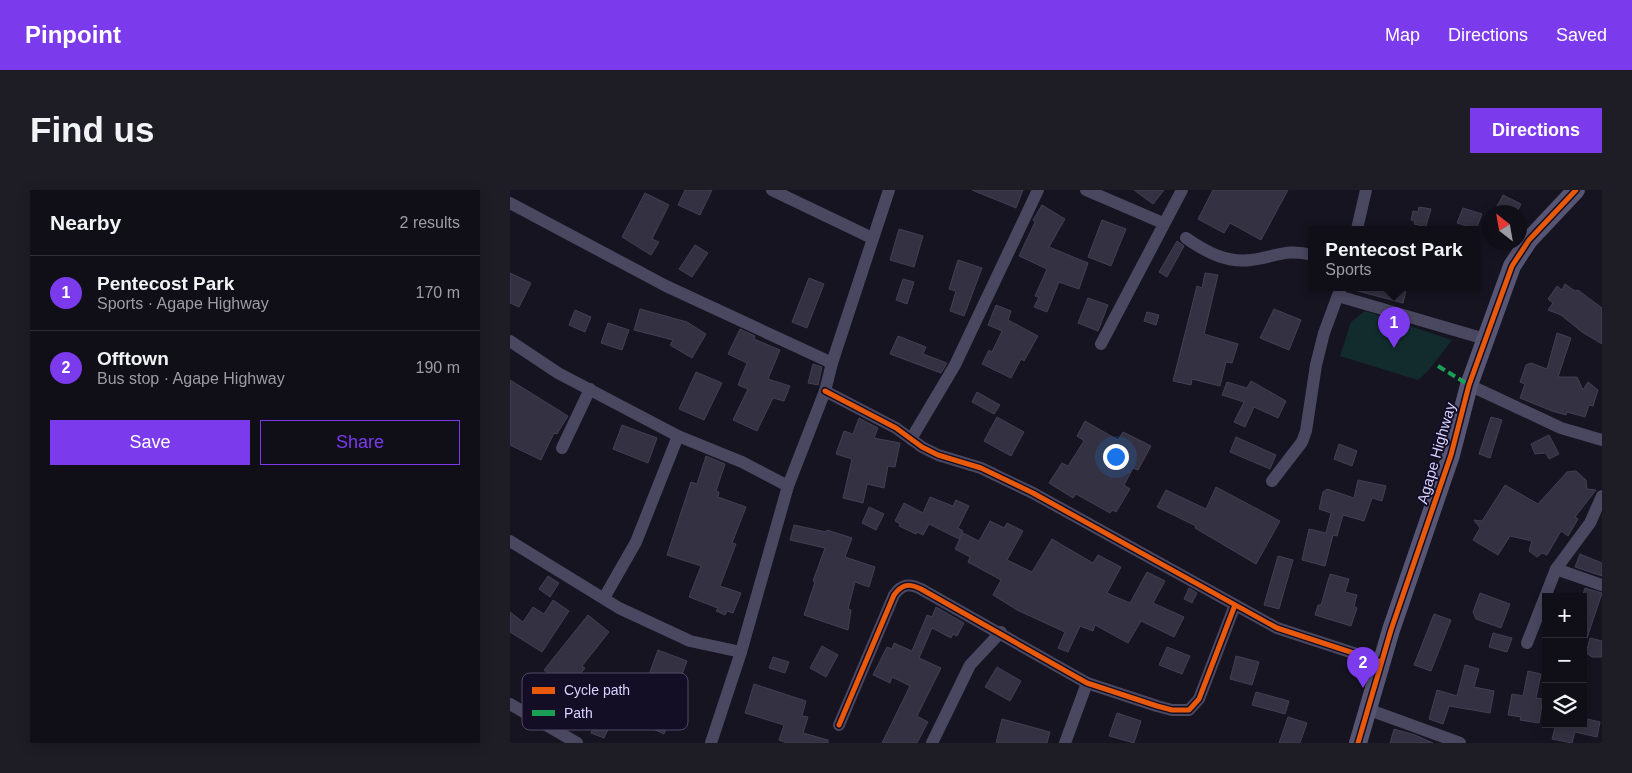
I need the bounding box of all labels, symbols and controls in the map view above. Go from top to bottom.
text: Pinpoint [25,21,121,48]
text: Map [1385,25,1420,45]
text: Directions [1448,25,1528,45]
text: Saved [1556,25,1607,45]
button: Directions [1470,108,1602,153]
text: Find us [30,110,154,149]
north arrow [1482,205,1527,250]
text: Nearby [50,211,121,234]
text: 2 results [400,214,460,231]
popup [1308,226,1480,291]
text: Pentecost Park [1325,239,1463,260]
text: Sports [1325,261,1372,278]
text: Pentecost Park [97,273,234,294]
text: 1 [62,284,70,301]
text: 170 m [416,284,460,301]
text: Sports · Agape Highway [97,295,269,312]
pin: 1 [1378,307,1410,348]
text: Offtown [97,348,169,369]
text: 2 [62,359,70,376]
text: 190 m [416,359,460,376]
text: Bus stop · Agape Highway [97,370,285,387]
street label: Agape Highway [1413,400,1459,506]
button: Save [50,420,250,465]
button: Share [260,420,460,465]
your location [1103,444,1129,470]
map controls [1542,593,1587,728]
button: + [1542,593,1587,638]
button: − [1542,638,1587,683]
pin: 2 [1347,647,1379,688]
legend [522,673,688,730]
text: Cycle path [564,682,630,698]
button: layers [1542,683,1587,728]
text: Path [564,705,593,721]

